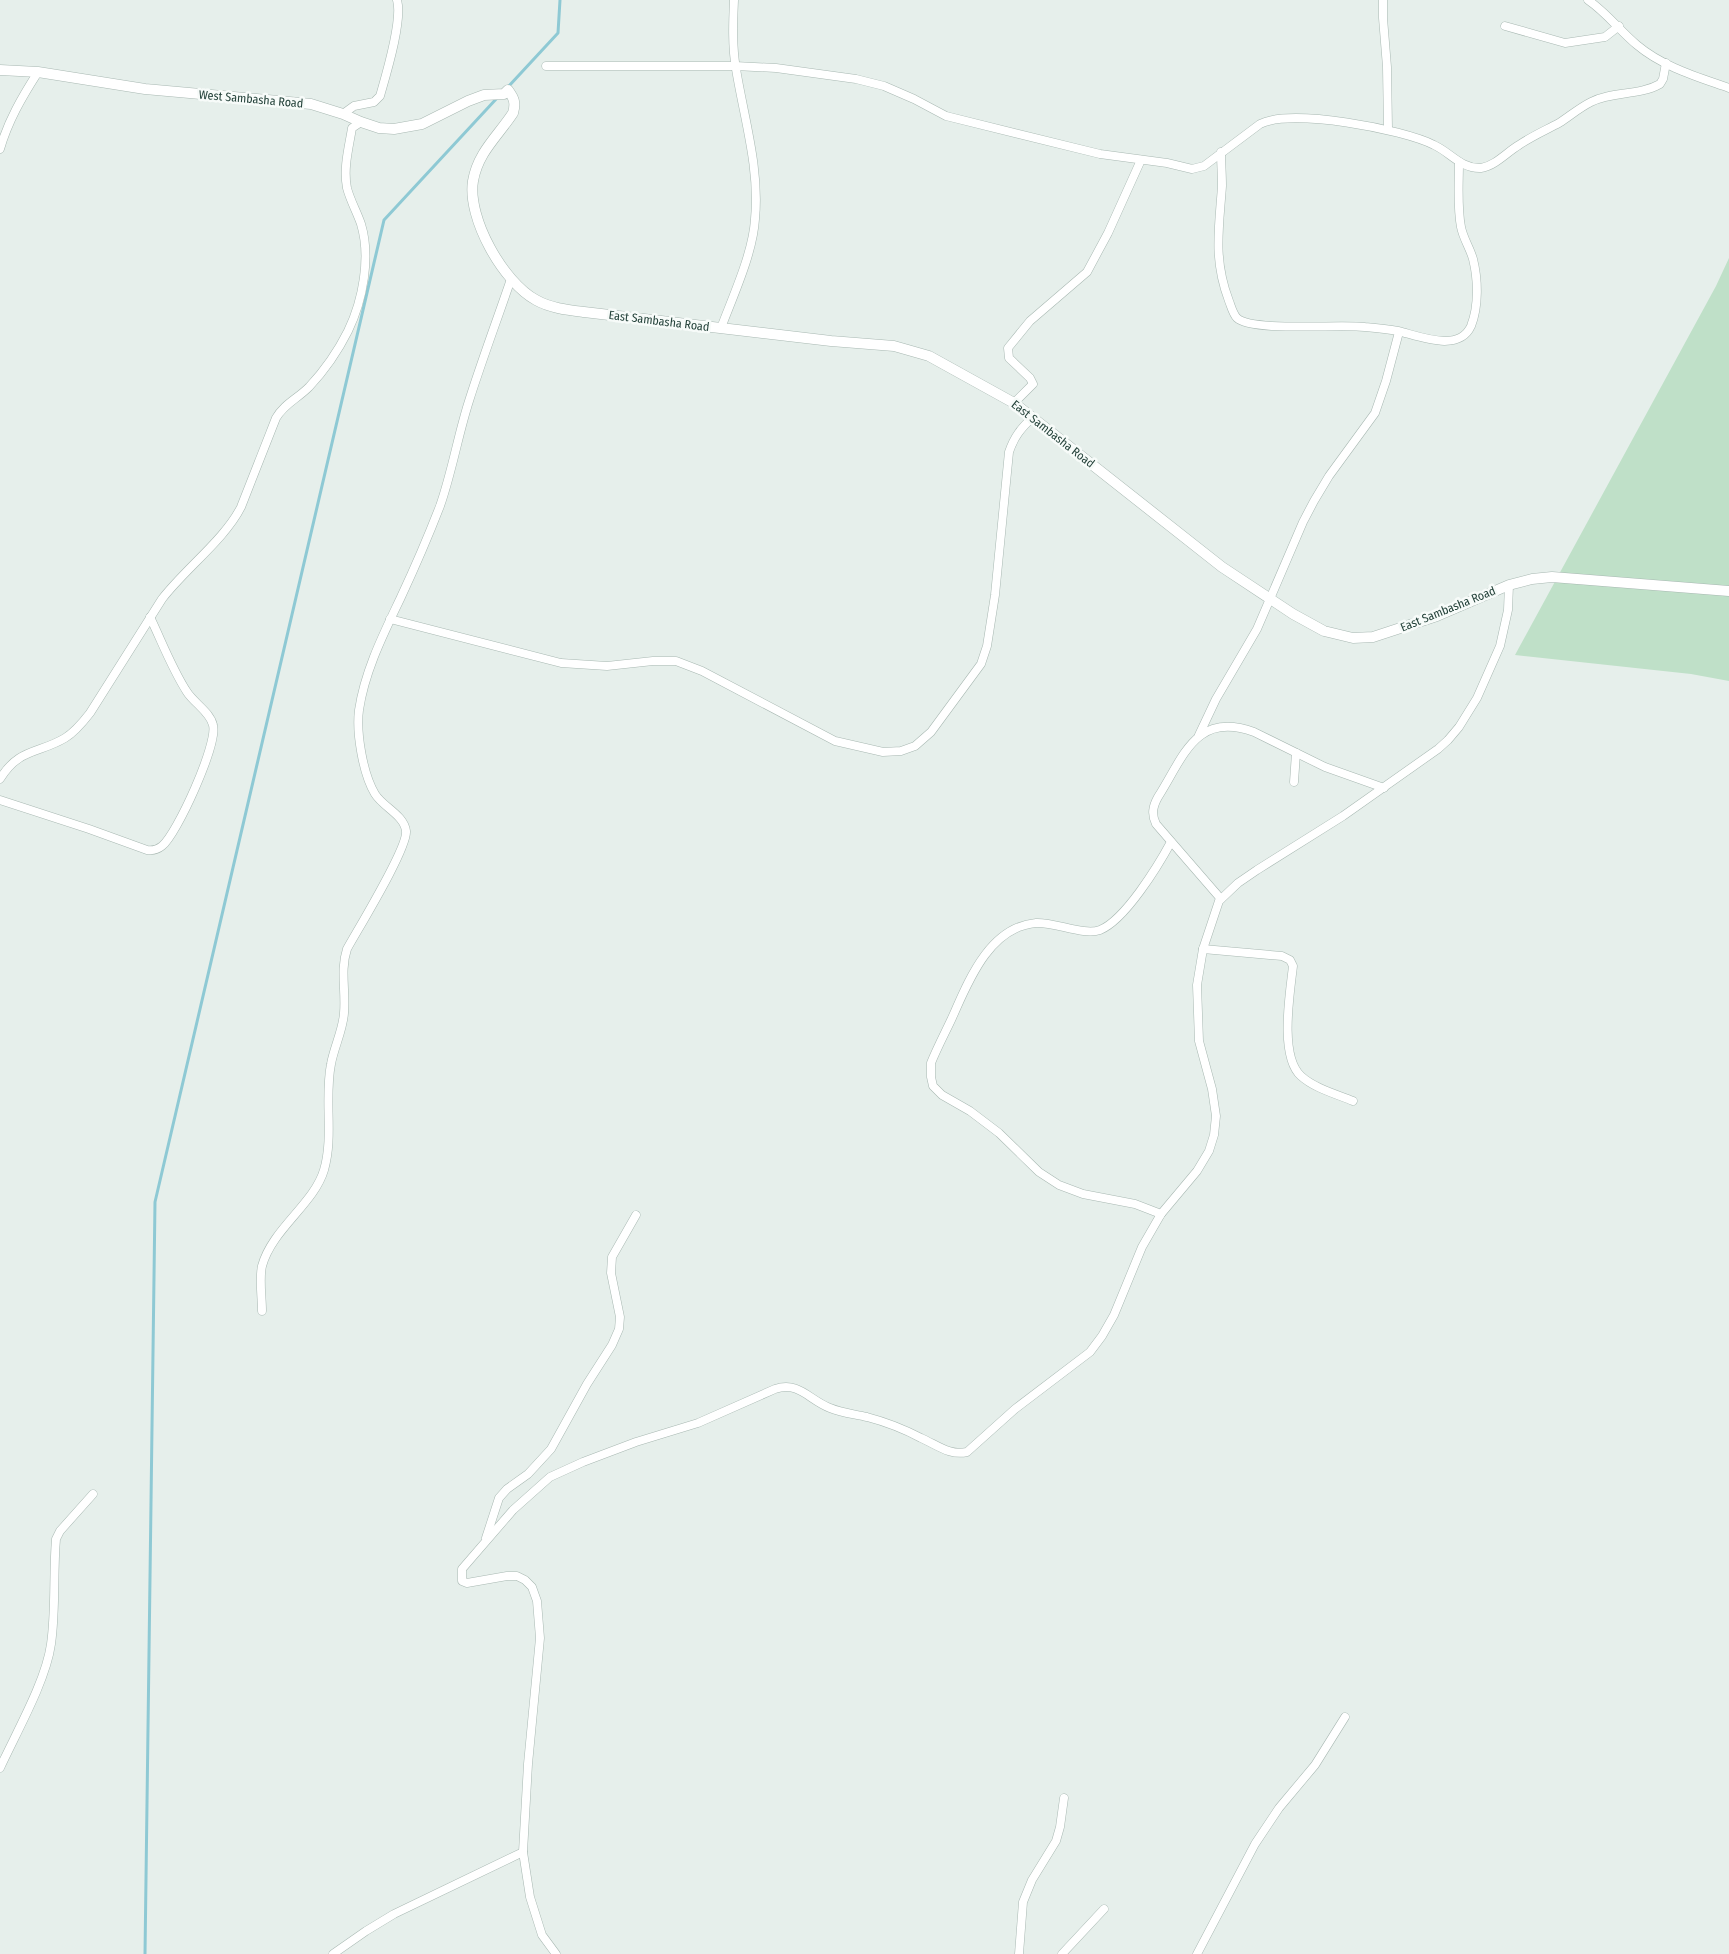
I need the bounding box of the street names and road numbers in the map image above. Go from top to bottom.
street label: West Sambasha Road [198,87,304,111]
street label: East Sambasha Road [608,308,710,334]
street label: East Sambasha Road [1009,397,1097,471]
street label: East Sambasha Road [1398,584,1498,634]

